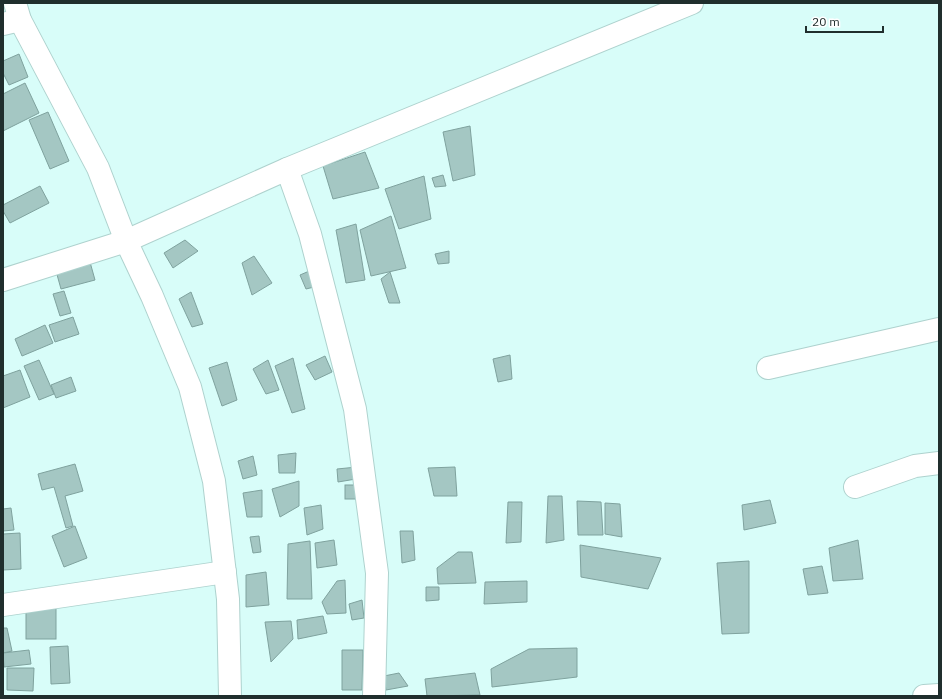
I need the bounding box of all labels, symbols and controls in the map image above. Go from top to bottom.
scale bar [806,8,883,34]
text: 20 m [812,14,840,29]

